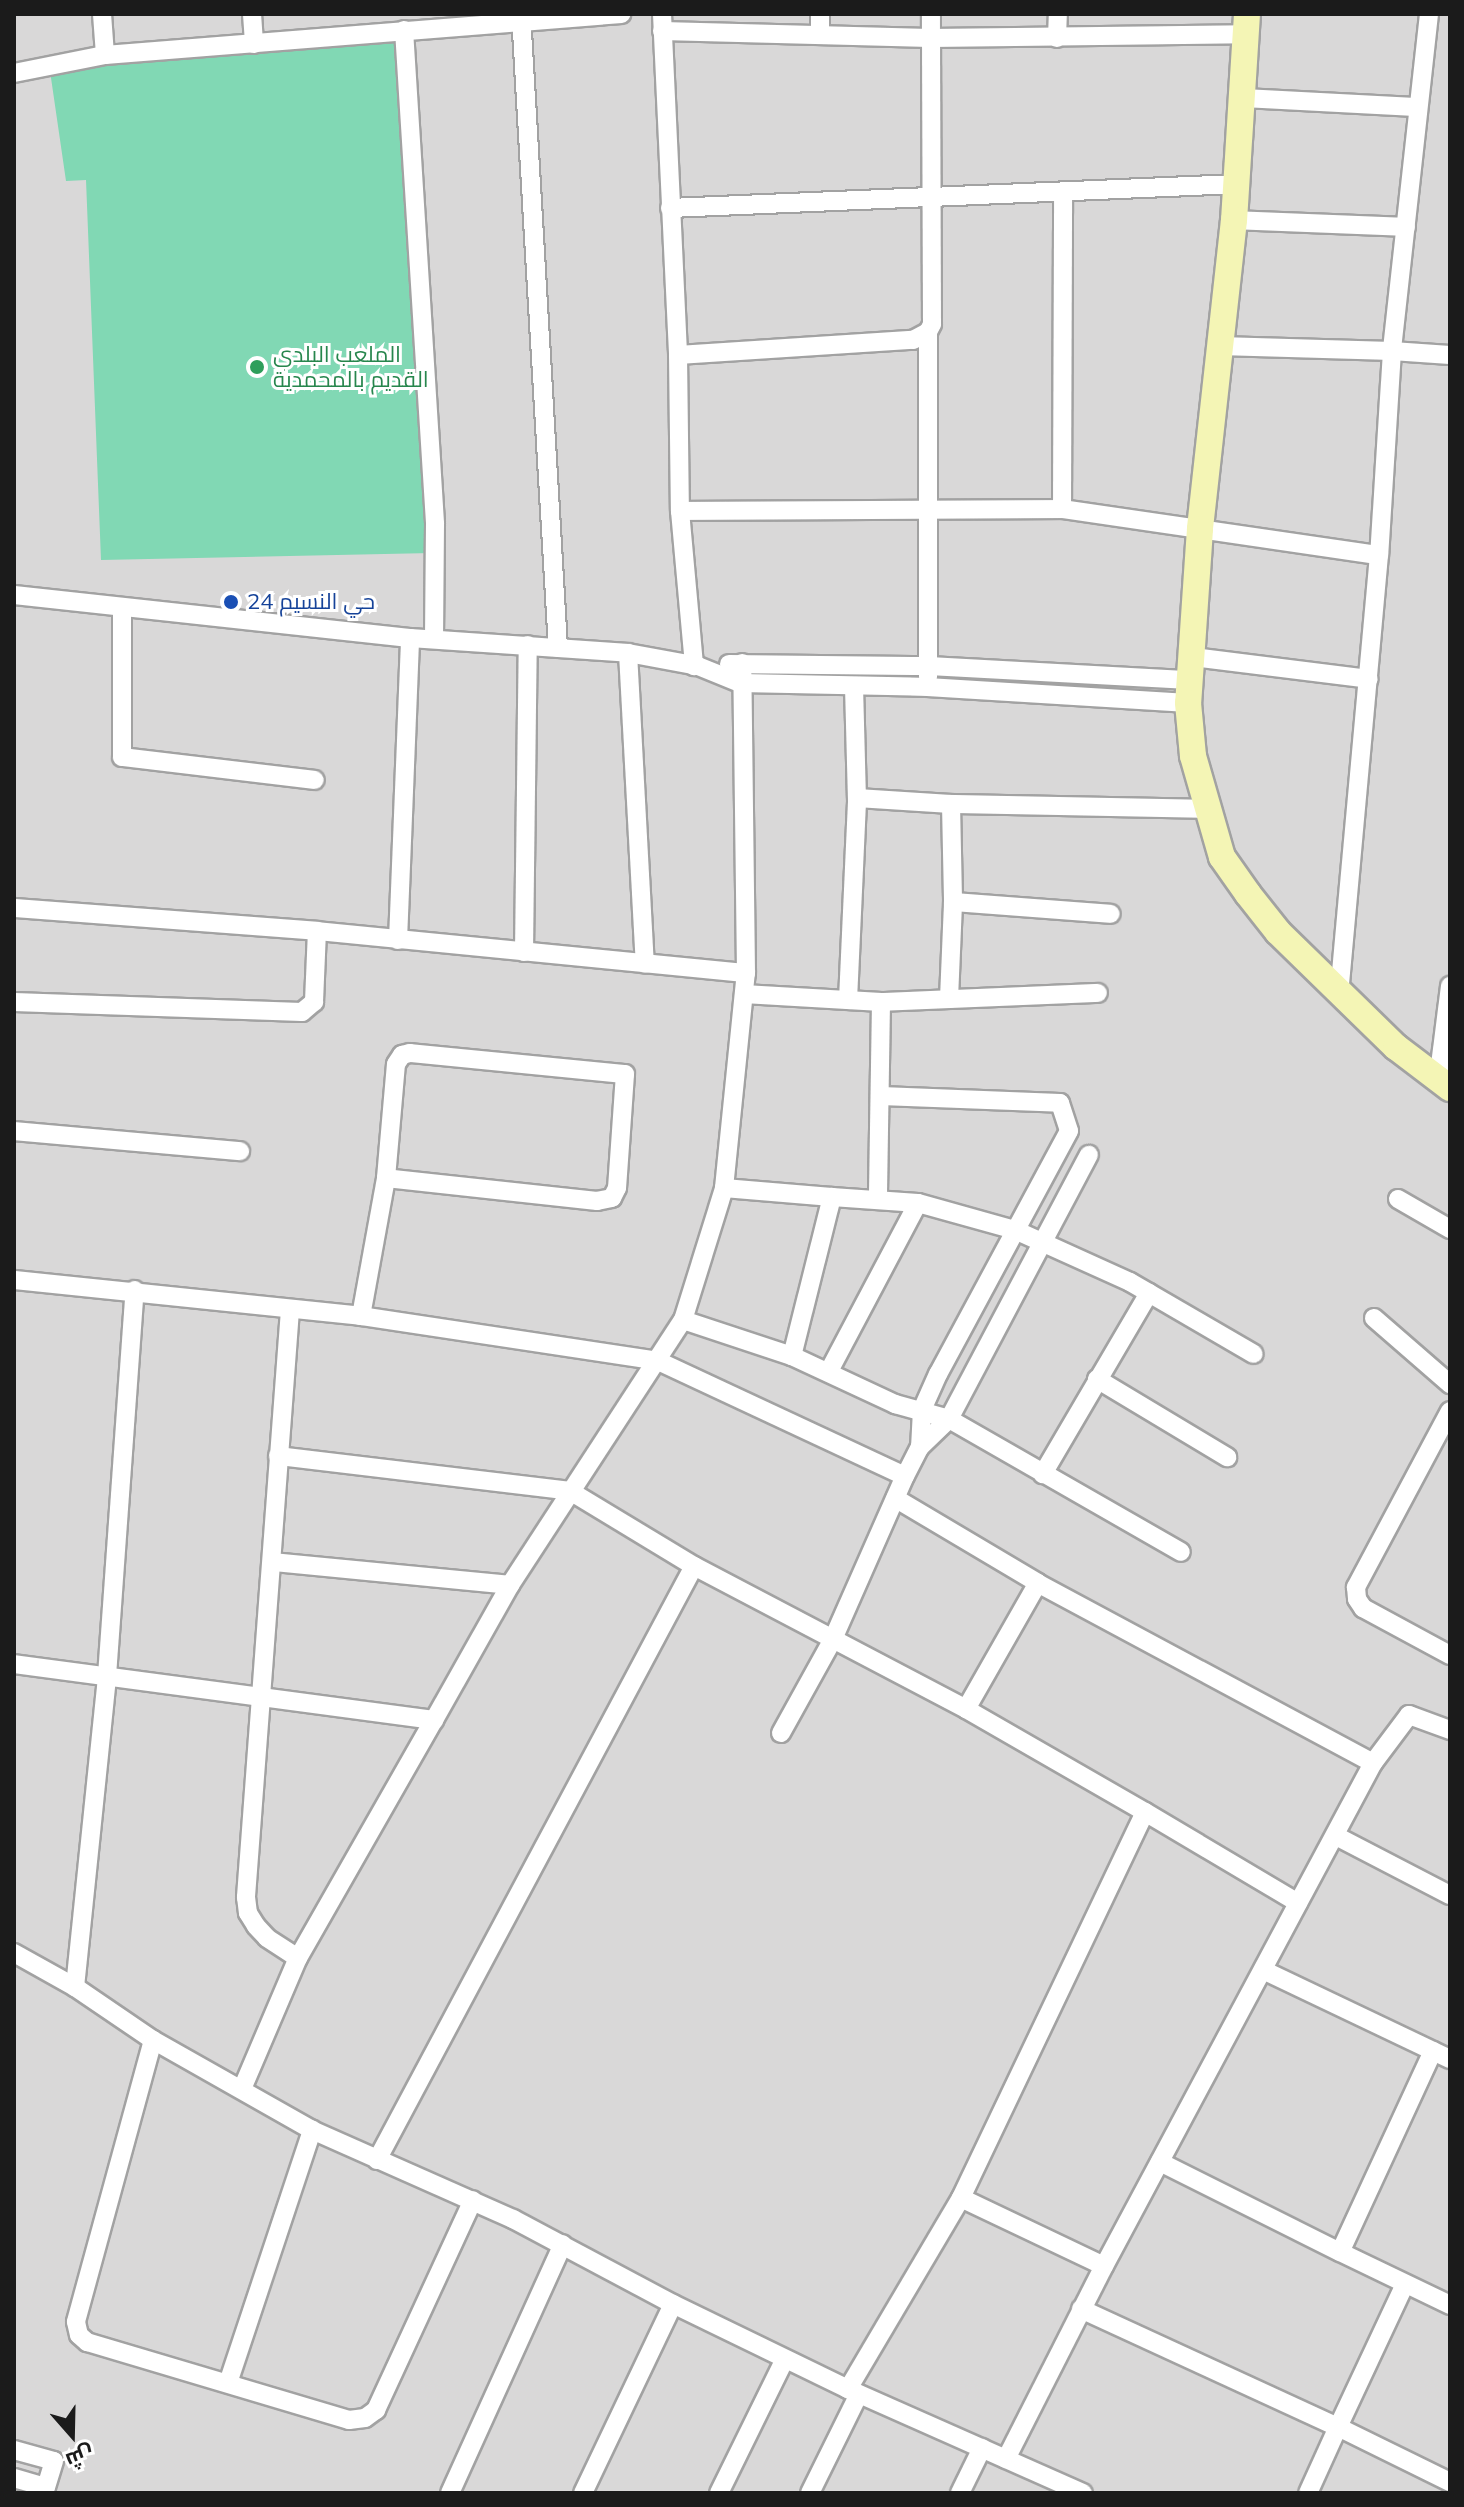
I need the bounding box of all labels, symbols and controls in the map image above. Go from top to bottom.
place label: الملعب البلدي القديم بالمحمدية [273,341,429,392]
marker: الملعب البلدي القديم بالمحمدية [248,358,266,376]
place label: حي النسيم 24 [247,589,375,615]
marker: حي النسيم 24 [222,593,240,611]
north arrow [32,2395,112,2475]
text: ش [62,2440,98,2476]

